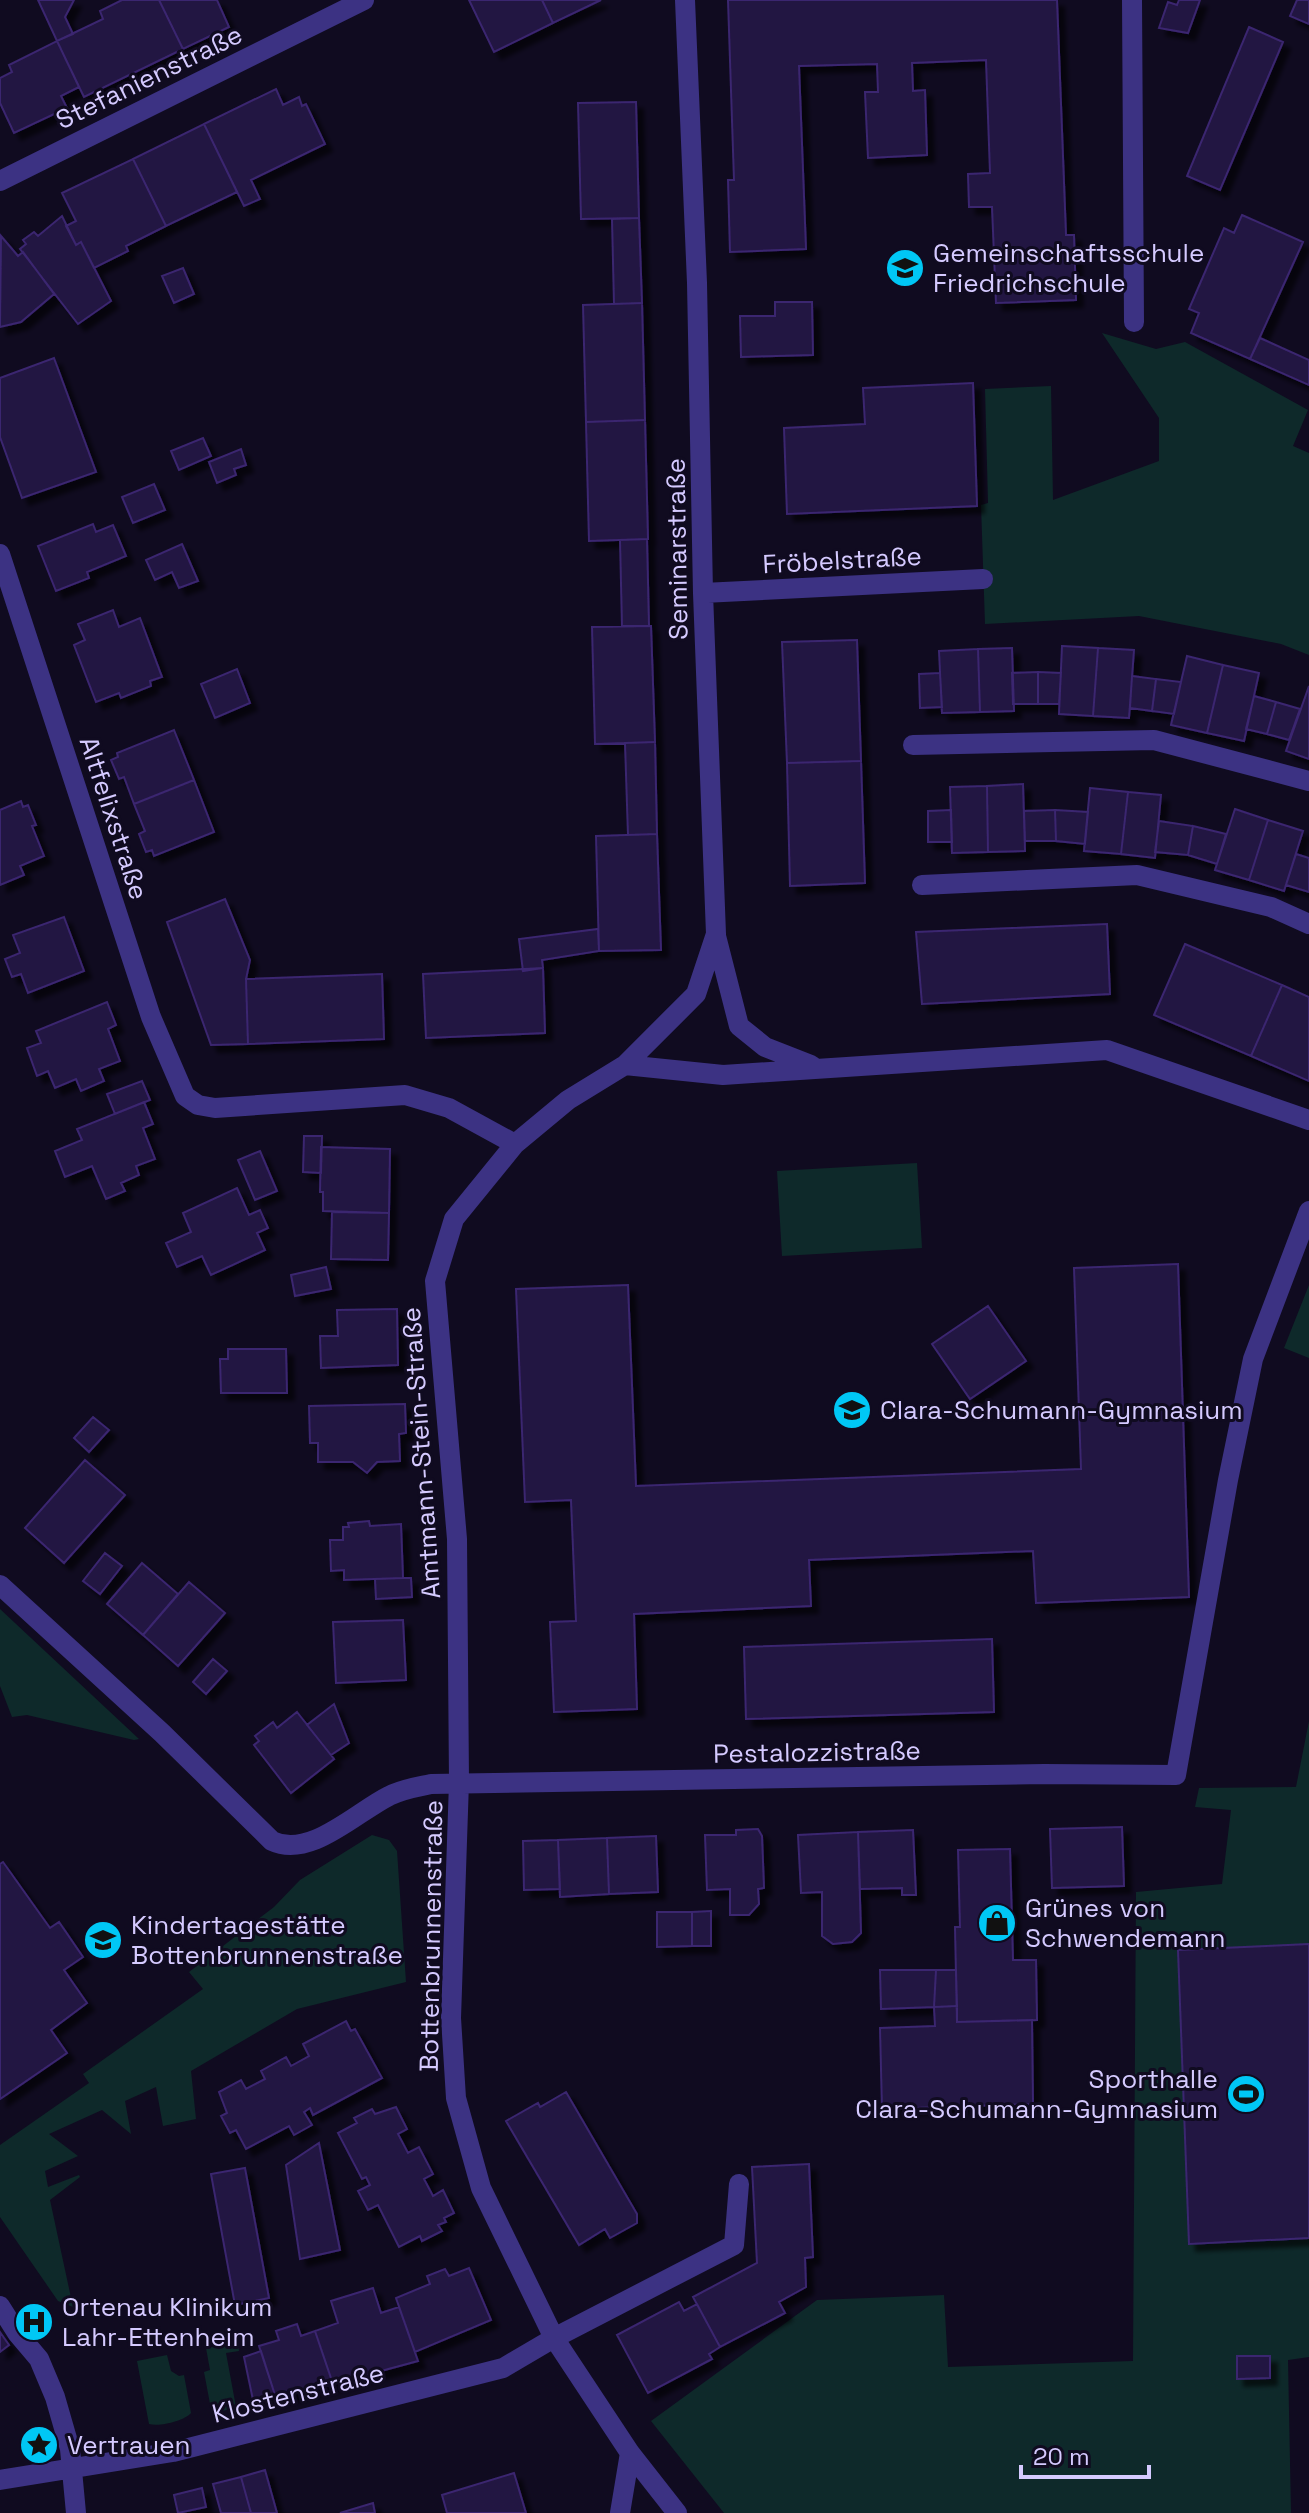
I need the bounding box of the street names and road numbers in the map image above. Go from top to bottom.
street label: Stefanienstraße [50,17,248,137]
street label: Seminarstraße [658,458,696,640]
street label: Fröbelstraße [762,539,922,581]
street label: Altfelixstraße [72,732,156,904]
street label: Amtmann-Stein-Straße [394,1306,448,1600]
street label: Pestalozzistraße [713,1733,921,1771]
street label: Bottenbrunnenstraße [412,1800,450,2072]
street label: Klostenstraße [209,2355,387,2431]

